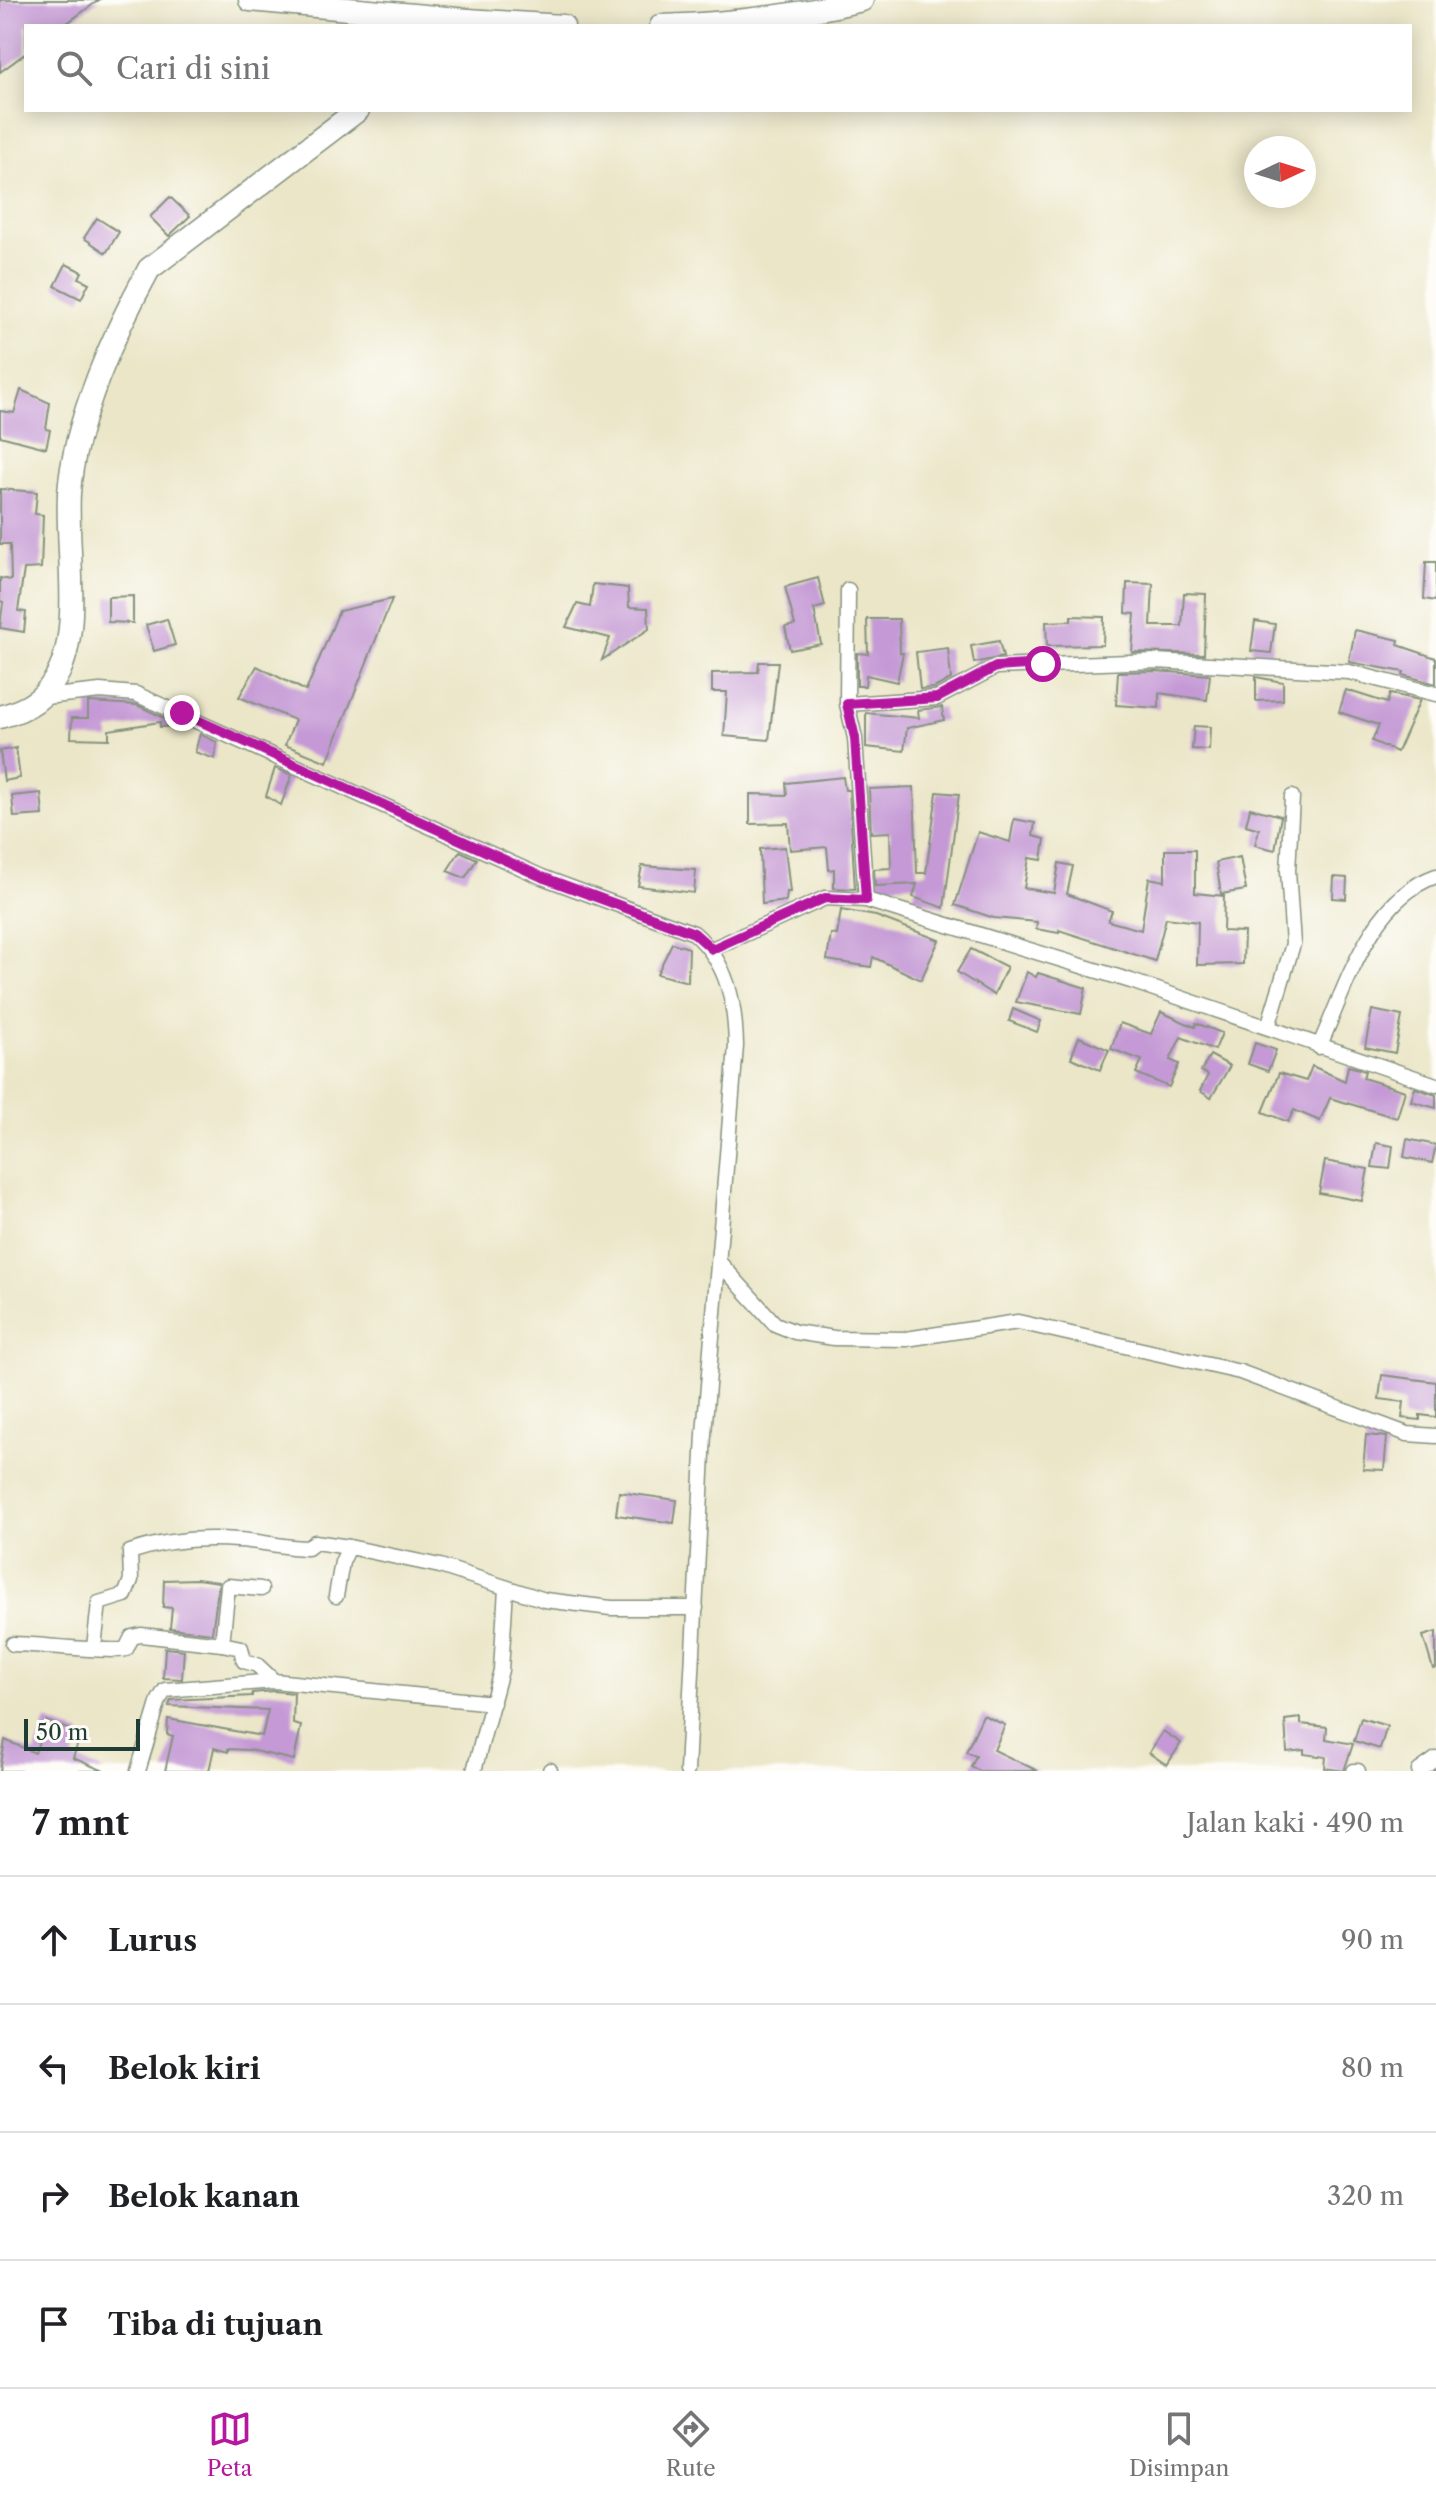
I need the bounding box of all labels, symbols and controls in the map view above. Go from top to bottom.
search box [24,24,1412,112]
icon: search [52,46,96,90]
text: Cari di sini [116,50,270,87]
north arrow [1244,136,1316,208]
route start [1025,646,1061,682]
route end [164,695,200,731]
scale bar [24,1715,140,1751]
text: 50 m [36,1719,88,1746]
text: 7 mnt [32,1802,129,1844]
text: Jalan kaki · 490 m [1187,1807,1404,1839]
icon: ahead [32,1918,76,1962]
text: Lurus [108,1922,197,1959]
text: 90 m [1341,1924,1404,1956]
icon: left [32,2046,76,2090]
text: Belok kiri [108,2050,260,2087]
text: 80 m [1341,2052,1404,2084]
icon: right [32,2174,76,2218]
text: Belok kanan [108,2178,300,2215]
text: 320 m [1327,2180,1404,2212]
icon: arrive [32,2302,76,2346]
text: Tiba di tujuan [108,2306,323,2343]
tab: Peta [207,2407,252,2482]
tab: Rute [666,2407,716,2482]
tab: Disimpan [1129,2407,1229,2482]

